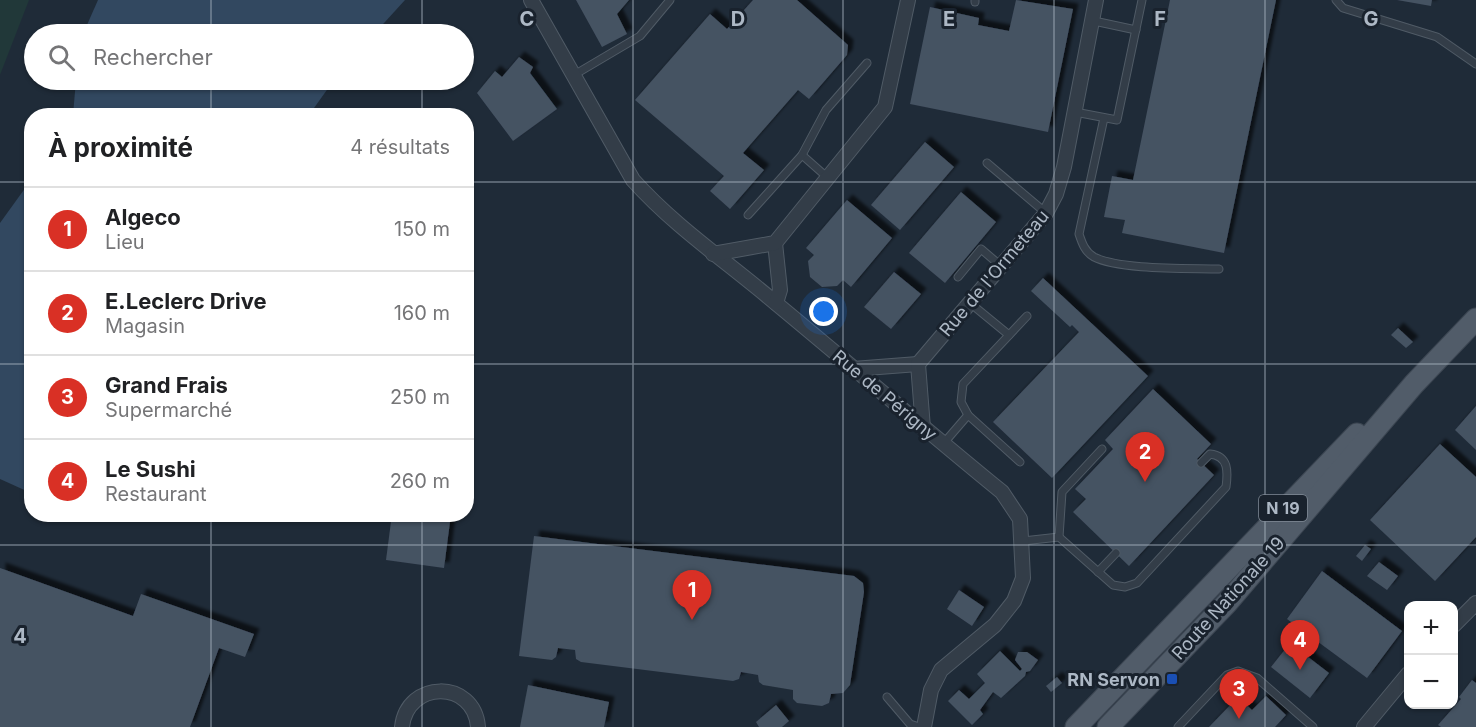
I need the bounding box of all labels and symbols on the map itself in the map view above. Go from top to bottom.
text: C [520,7,534,31]
text: D [731,7,745,31]
text: E [943,7,955,31]
text: F [1154,7,1166,31]
text: G [1363,7,1379,31]
street label: Rue de l'Ormeteau [935,206,1053,340]
your location [809,297,838,326]
street label: Rue de Périgny [829,345,941,445]
pin: 2 [1126,432,1164,482]
road number: N 19 [1259,495,1307,521]
street label: Route Nationale 19 [1167,532,1289,664]
pin: 1 [672,570,712,620]
pin: 4 [1280,620,1320,670]
text: 4 [13,624,27,648]
place label: RN Servon [1067,669,1160,690]
pin: 3 [1220,670,1258,719]
marker: RN Servon [1165,672,1179,686]

